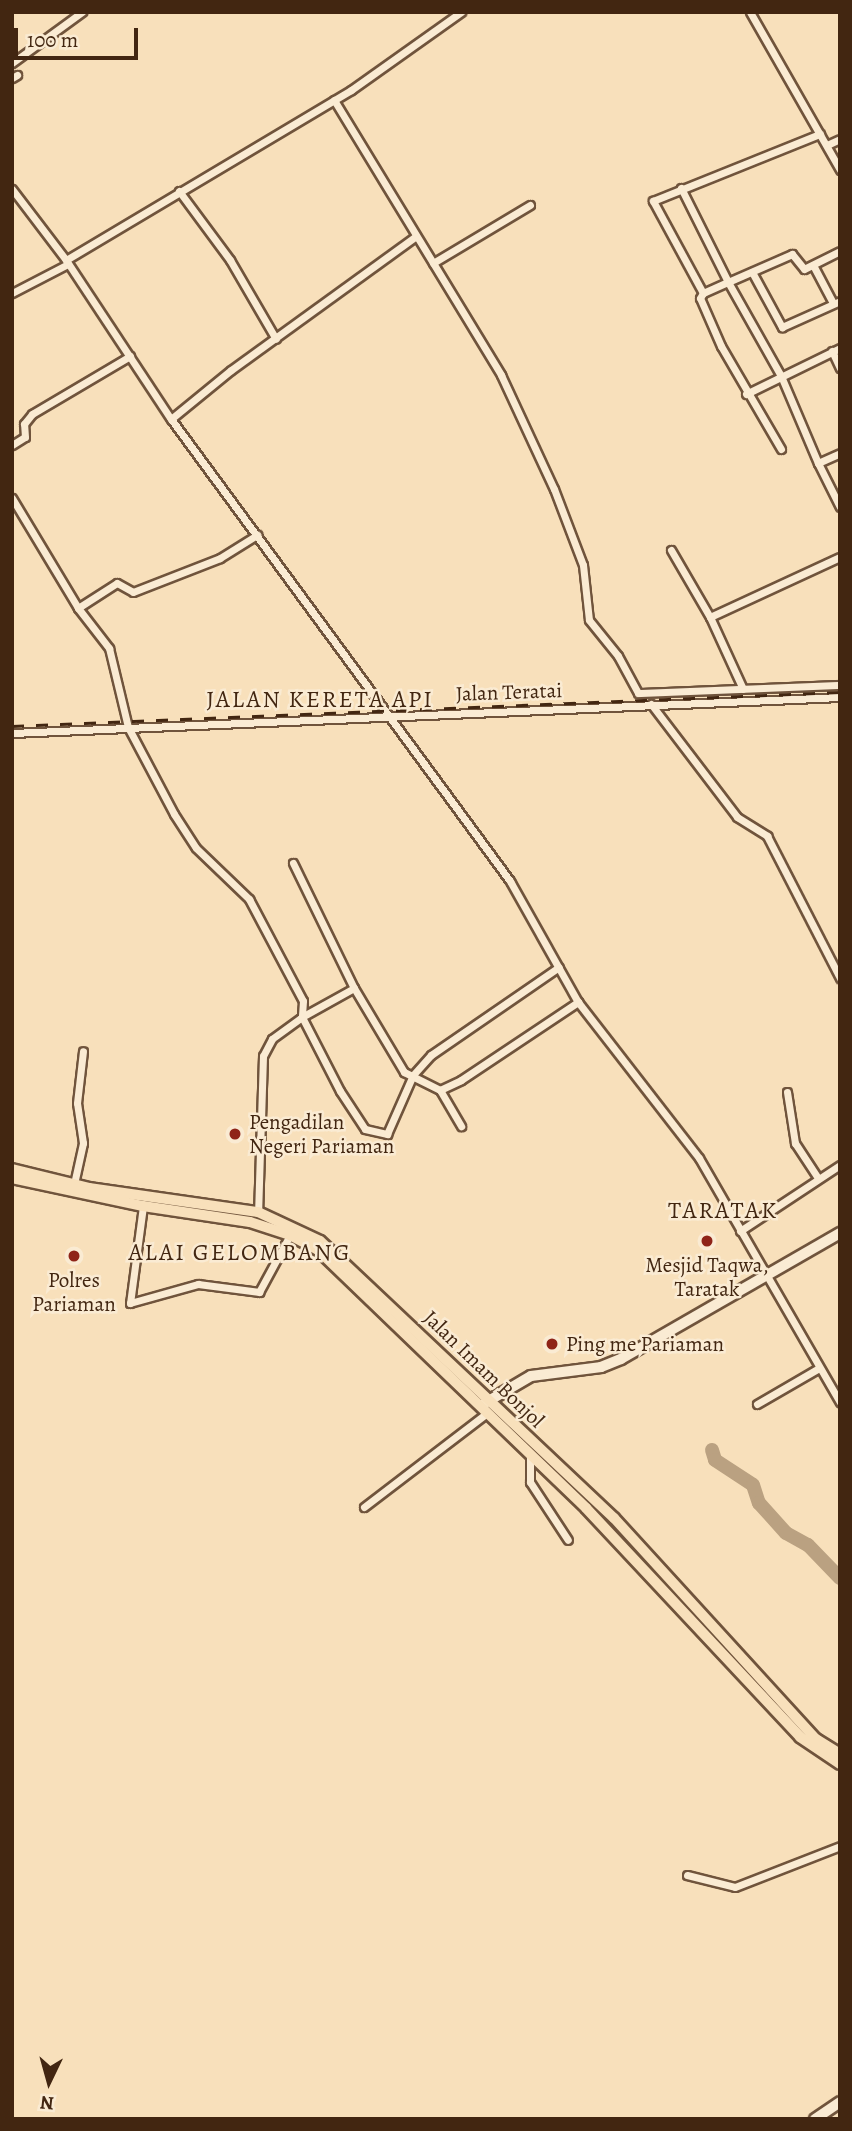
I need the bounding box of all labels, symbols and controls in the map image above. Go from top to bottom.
scale bar [18,14,142,58]
text: 100 m [27,26,78,54]
street label: Jalan Teratai [455,678,563,706]
district label: JALAN KERETA API [208,686,432,714]
place label: Pengadilan Negeri Pariaman [249,1109,394,1159]
marker: Pengadilan Negeri Pariaman [227,1126,243,1142]
district label: TARATAK [669,1197,777,1225]
marker: Mesjid Taqwa, Taratak [699,1233,715,1249]
district label: ALAI GELOMBANG [130,1239,350,1267]
marker: Polres Pariaman [66,1248,82,1264]
place label: Mesjid Taqwa, Taratak [645,1252,769,1302]
place label: Polres Pariaman [32,1267,116,1317]
street label: Jalan Imam Bonjol [418,1305,550,1433]
place label: Ping me Pariaman [566,1331,724,1357]
marker: Ping me Pariaman [544,1336,560,1352]
north arrow [14,2047,84,2117]
text: N [39,2089,55,2116]

